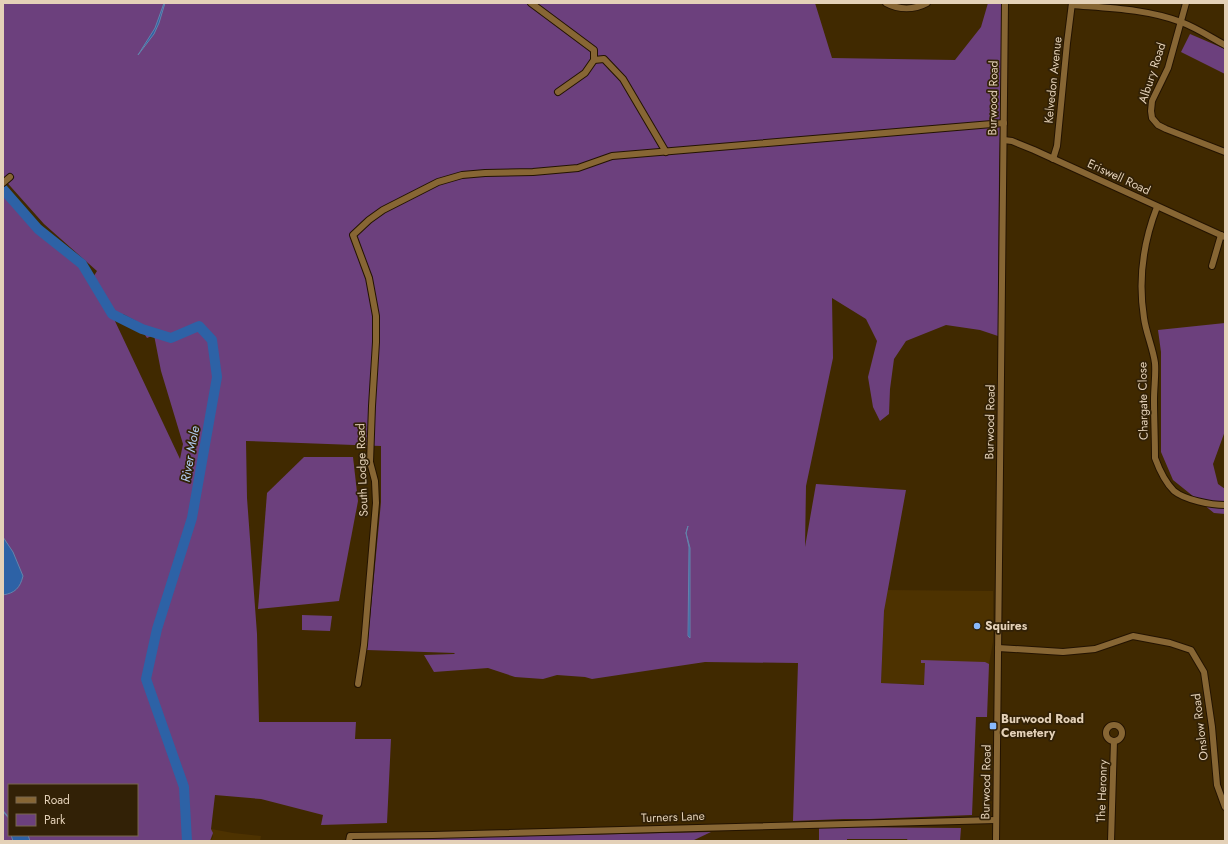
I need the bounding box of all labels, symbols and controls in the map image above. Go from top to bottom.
street label: Kelvedon Avenue [1039,36,1067,124]
street label: Albury Road [1134,40,1170,106]
street label: Burwood Road [983,60,1003,136]
street label: Eriswell Road [1084,155,1154,199]
street label: Chargate Close [1133,362,1153,440]
street label: Burwood Road [980,384,1000,460]
street label: South Lodge Road [351,423,373,517]
water label: River Mole [176,424,204,484]
place label: Squires [985,617,1028,635]
marker: Squires [972,621,982,631]
street label: Onslow Road [1187,692,1213,762]
place label: Burwood Road Cemetery [1001,710,1084,742]
marker: Burwood Road Cemetery [988,721,998,731]
street label: Burwood Road [976,744,996,820]
street label: The Heronry [1092,759,1112,823]
legend [8,784,138,836]
text: Road [44,791,70,809]
street label: Turners Lane [641,807,705,827]
text: Park [44,811,66,829]

